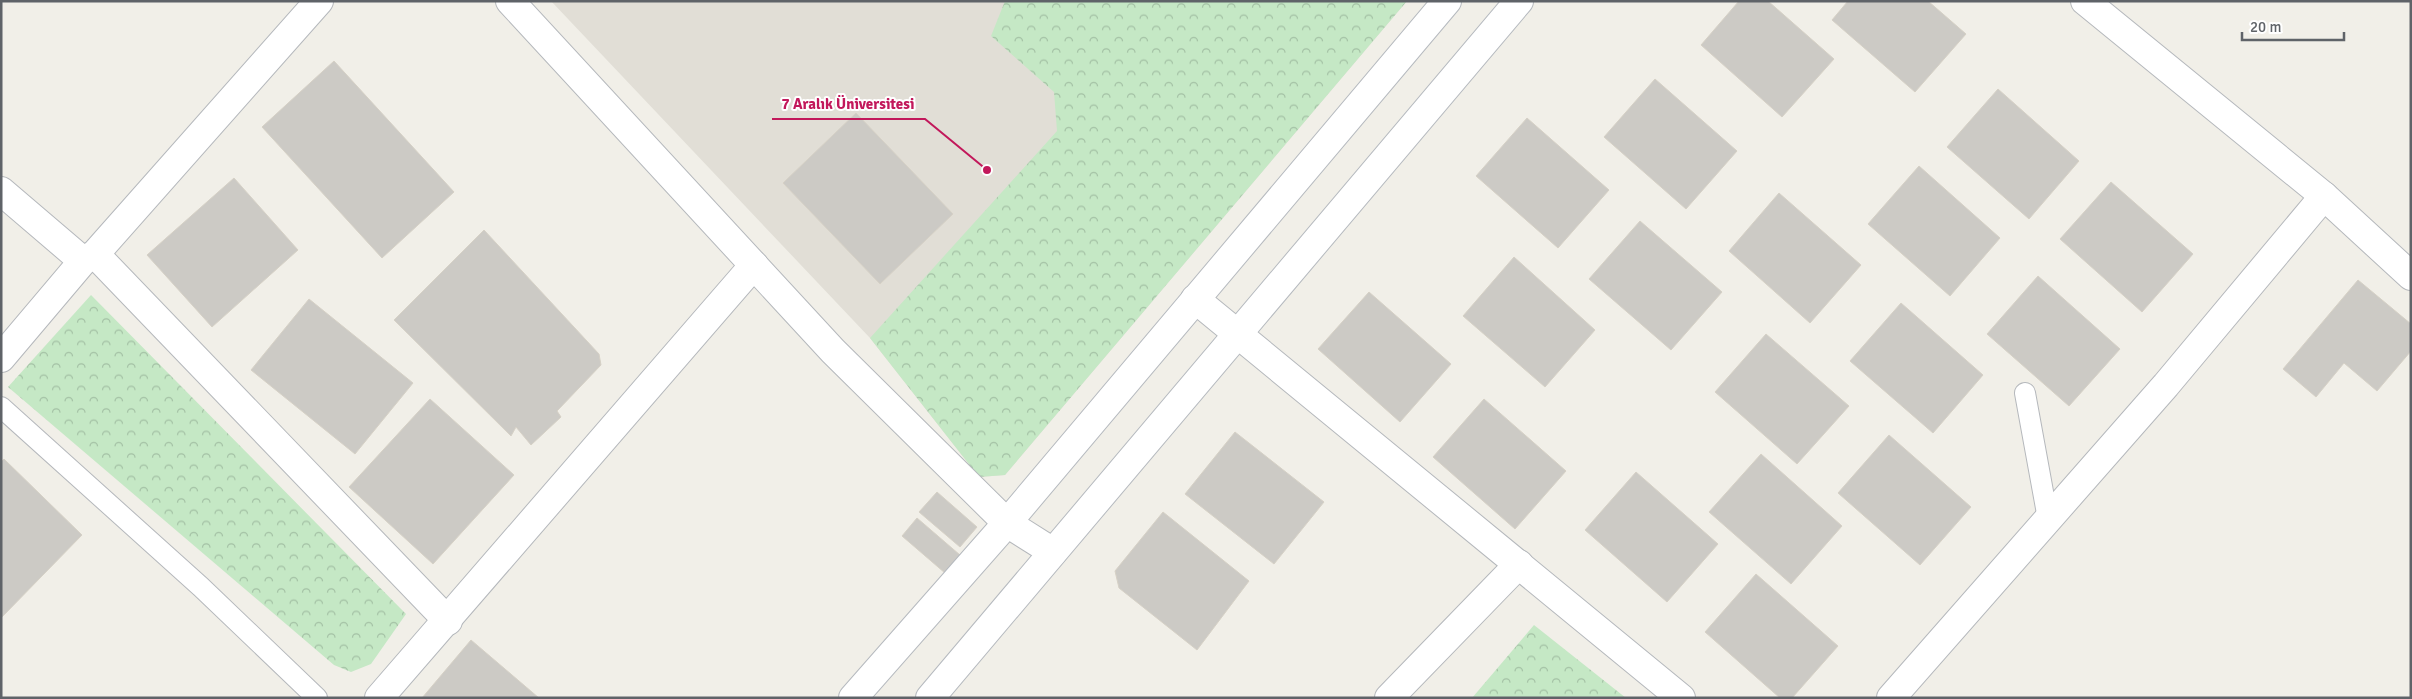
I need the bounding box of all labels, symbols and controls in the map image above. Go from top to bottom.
scale bar [2242,10,2344,42]
text: 20 m [2250,18,2281,36]
callout: 7 Aralık Üniversitesi [772,89,925,119]
text: 7 Aralık Üniversitesi [782,95,914,113]

